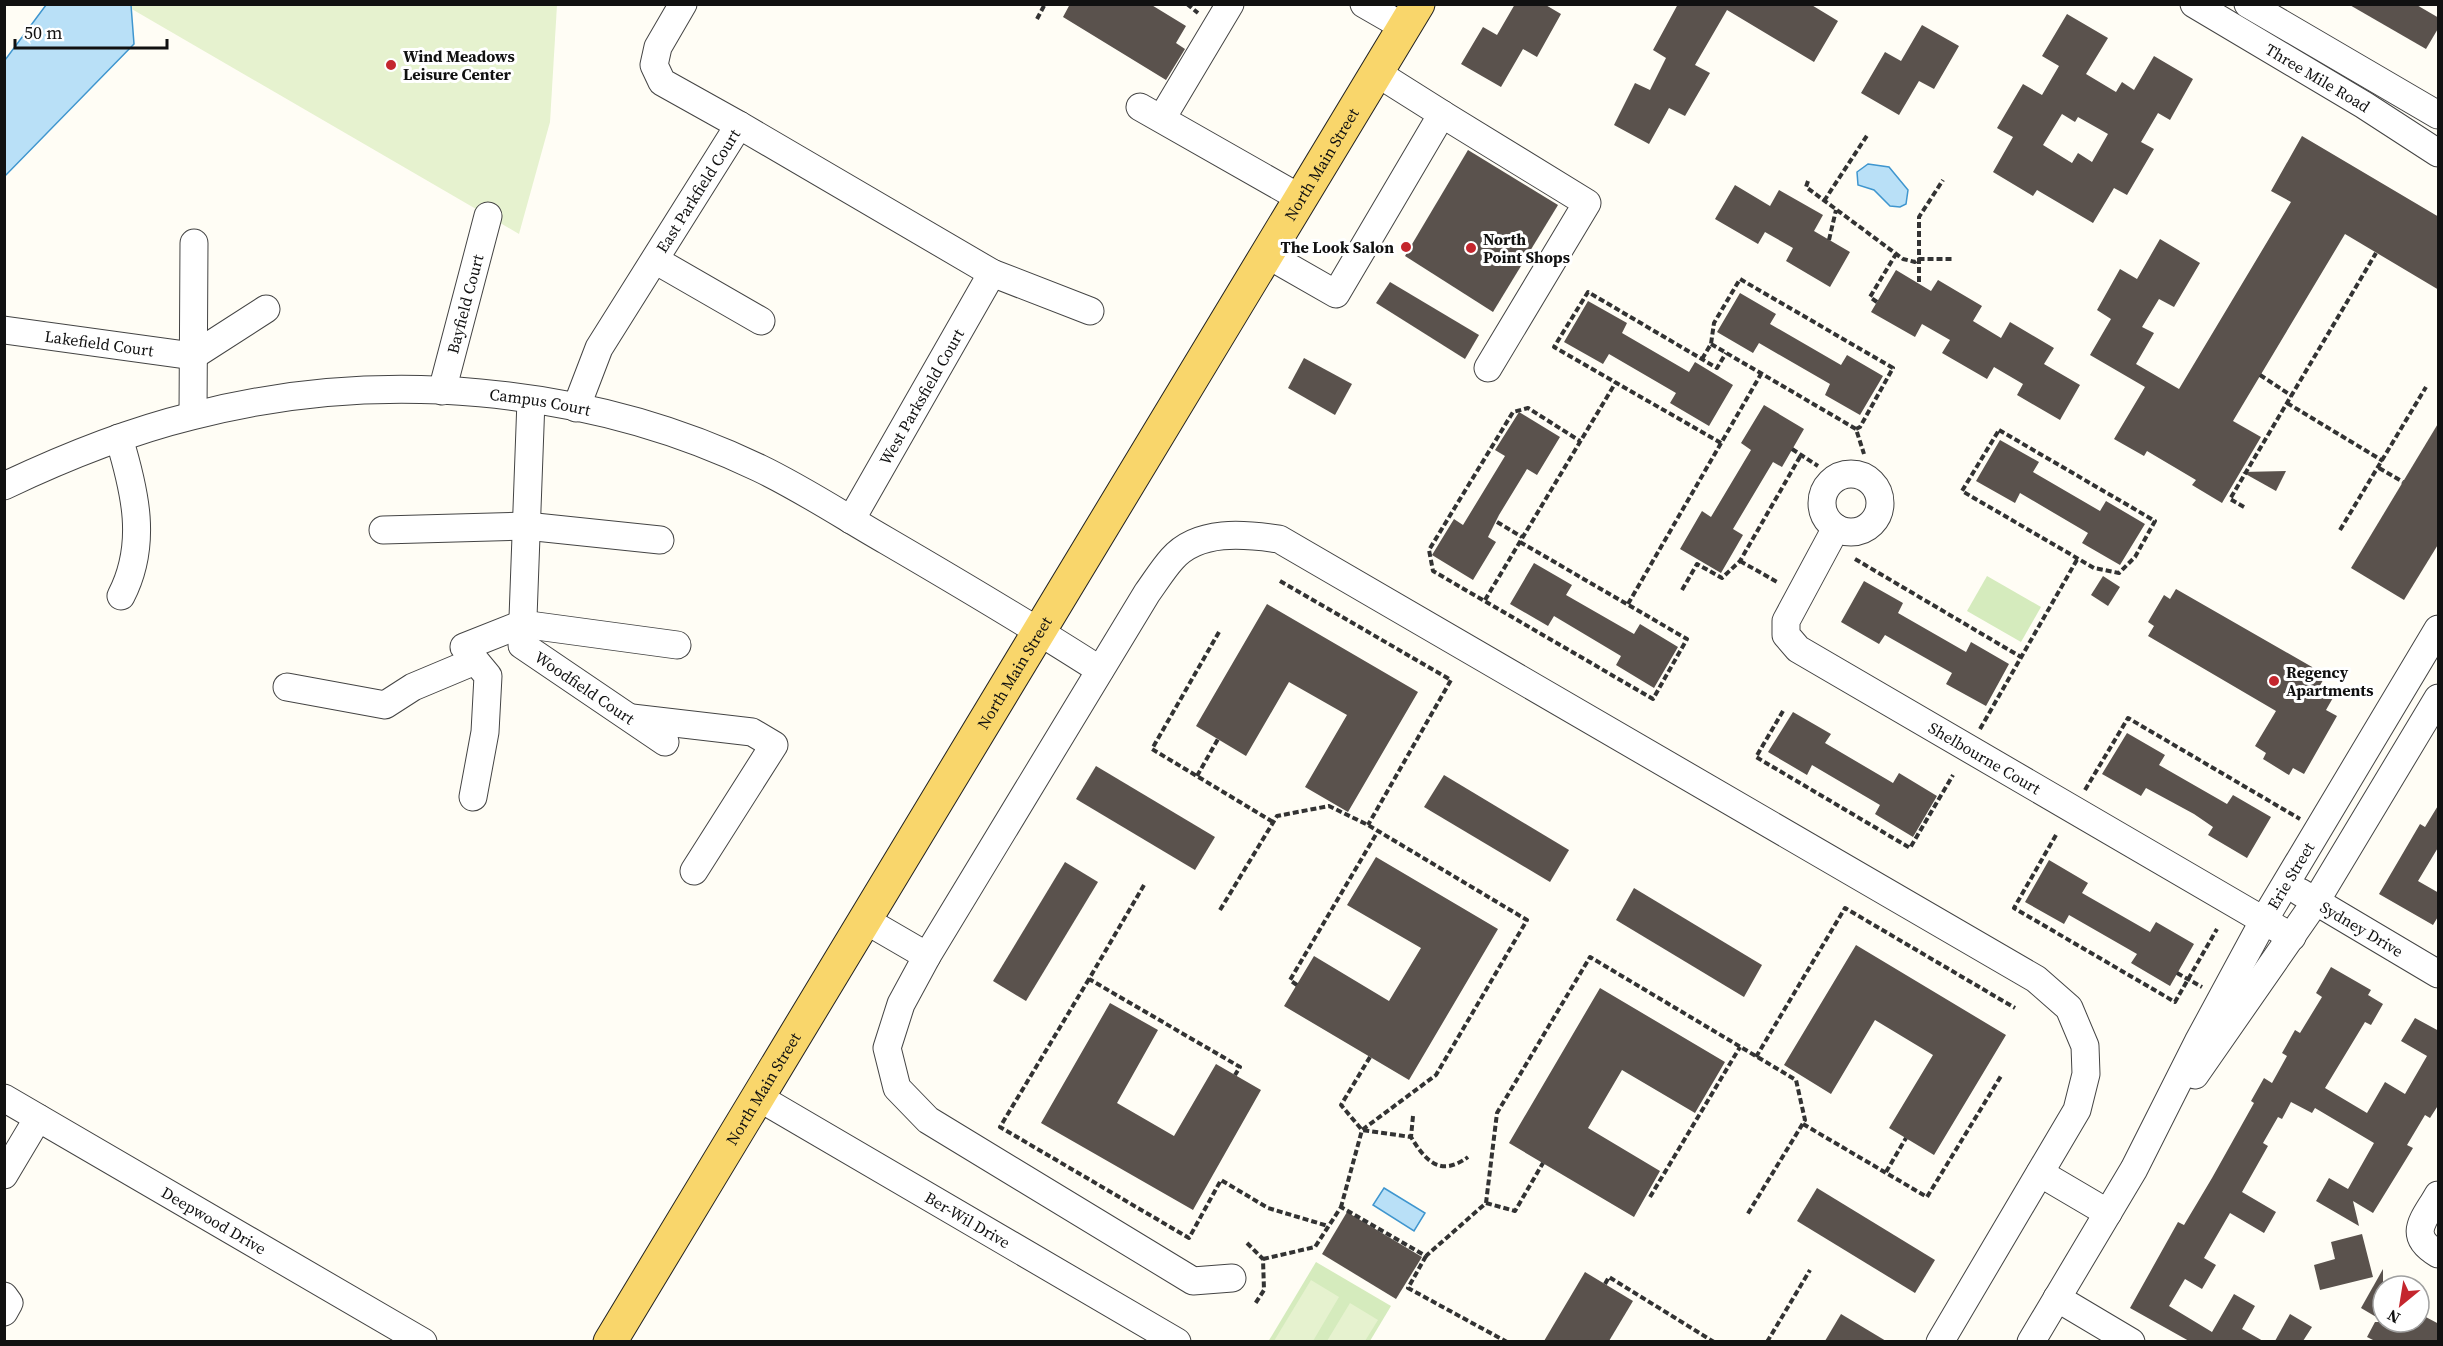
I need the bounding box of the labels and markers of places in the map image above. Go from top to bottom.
place label: Wind Meadows Leisure Center [403,45,515,85]
marker: Wind Meadows Leisure Center [384,58,398,72]
place label: North Point Shops [1483,228,1570,268]
place label: The Look Salon [1281,236,1394,258]
marker: The Look Salon [1399,240,1413,254]
marker: North Point Shops [1464,241,1478,255]
place label: Regency Apartments [2286,661,2373,701]
marker: Regency Apartments [2267,674,2281,688]

